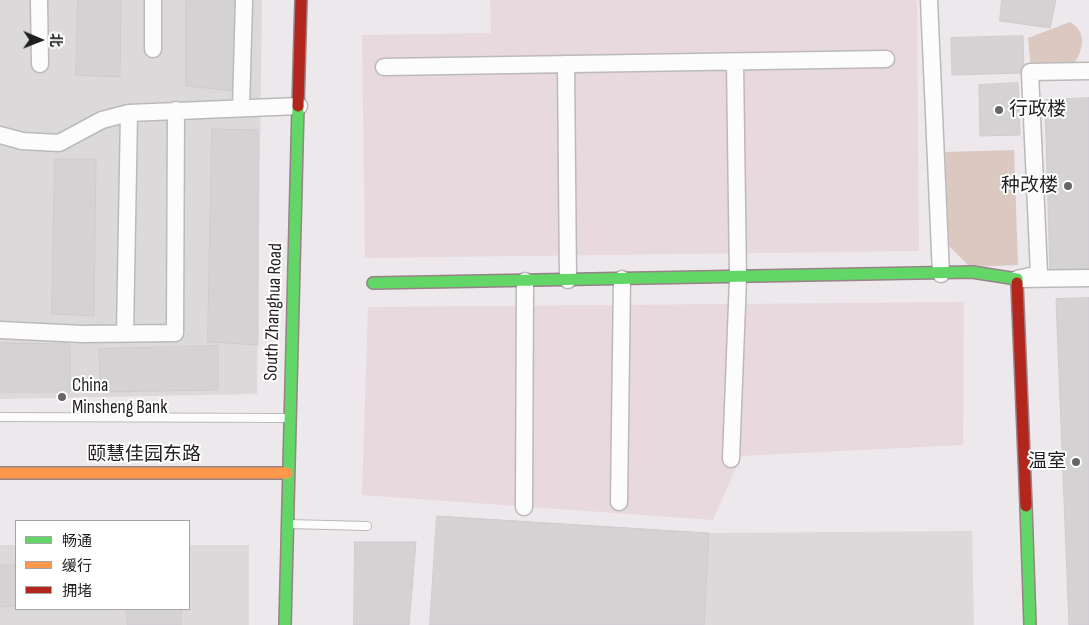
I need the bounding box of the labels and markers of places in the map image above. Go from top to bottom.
place label: 行政楼 [1009,99,1066,121]
marker: 行政楼 [993,104,1005,116]
place label: 种改楼 [1001,175,1058,197]
marker: 种改楼 [1062,180,1074,192]
place label: China Minsheng Bank [72,375,167,419]
marker: China Minsheng Bank [56,391,68,403]
place label: 温室 [1028,451,1066,473]
marker: 温室 [1070,456,1082,468]

